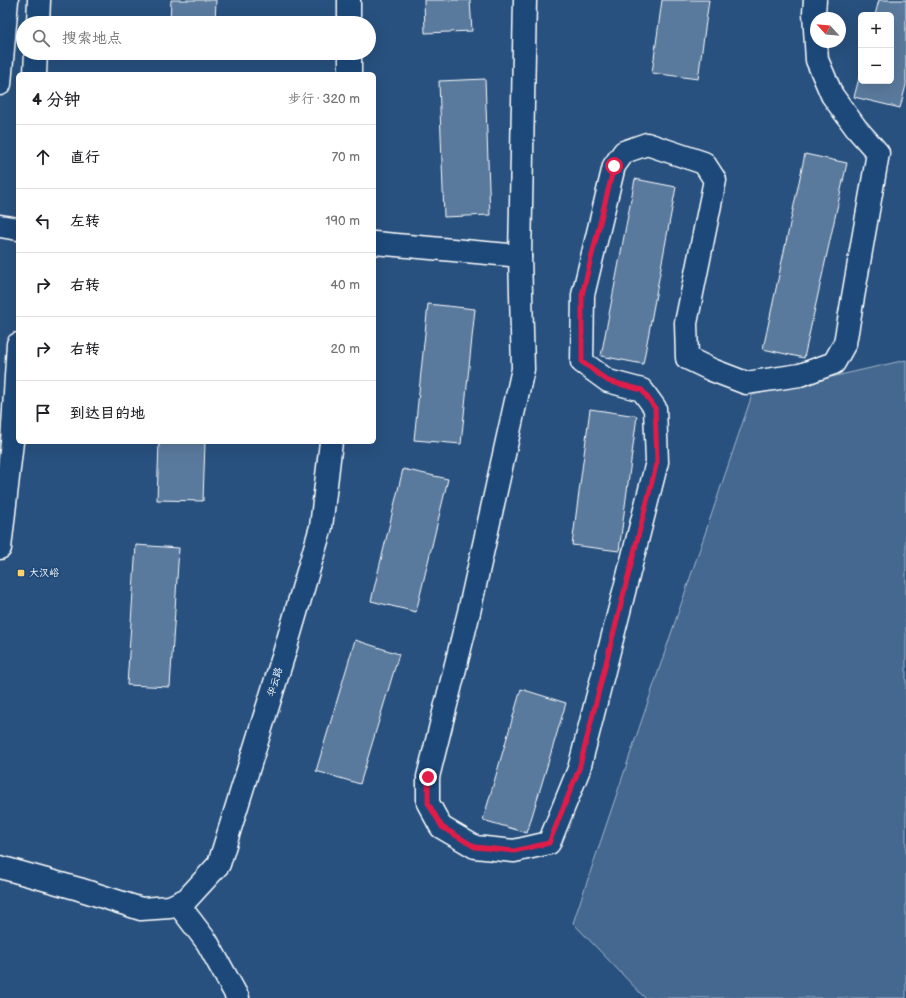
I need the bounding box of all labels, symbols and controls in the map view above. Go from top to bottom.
north arrow [810,12,846,48]
map controls [858,12,894,84]
button: + [858,12,894,48]
search box [16,16,376,60]
icon: search [30,27,52,49]
text: 搜索地点 [62,29,122,48]
button: − [858,48,894,84]
text: 4 分钟 [32,90,81,110]
text: 步行 · 320 m [288,91,360,107]
icon: ahead [32,146,54,168]
text: 直行 [70,148,100,167]
text: 70 m [332,149,360,165]
route start [605,157,623,175]
icon: left [32,210,54,232]
text: 左转 [70,212,100,231]
text: 190 m [326,213,360,229]
icon: right [32,274,54,296]
text: 右转 [70,276,100,295]
text: 40 m [330,277,360,293]
icon: right [32,338,54,360]
text: 右转 [70,340,100,359]
text: 20 m [330,341,360,357]
icon: arrive [32,402,54,424]
text: 到达目的地 [70,404,145,423]
place label: 大汉峪 [29,567,59,579]
marker: 大汉峪 [16,568,26,578]
street label: 华云路 [265,666,285,698]
route end [419,768,437,786]

